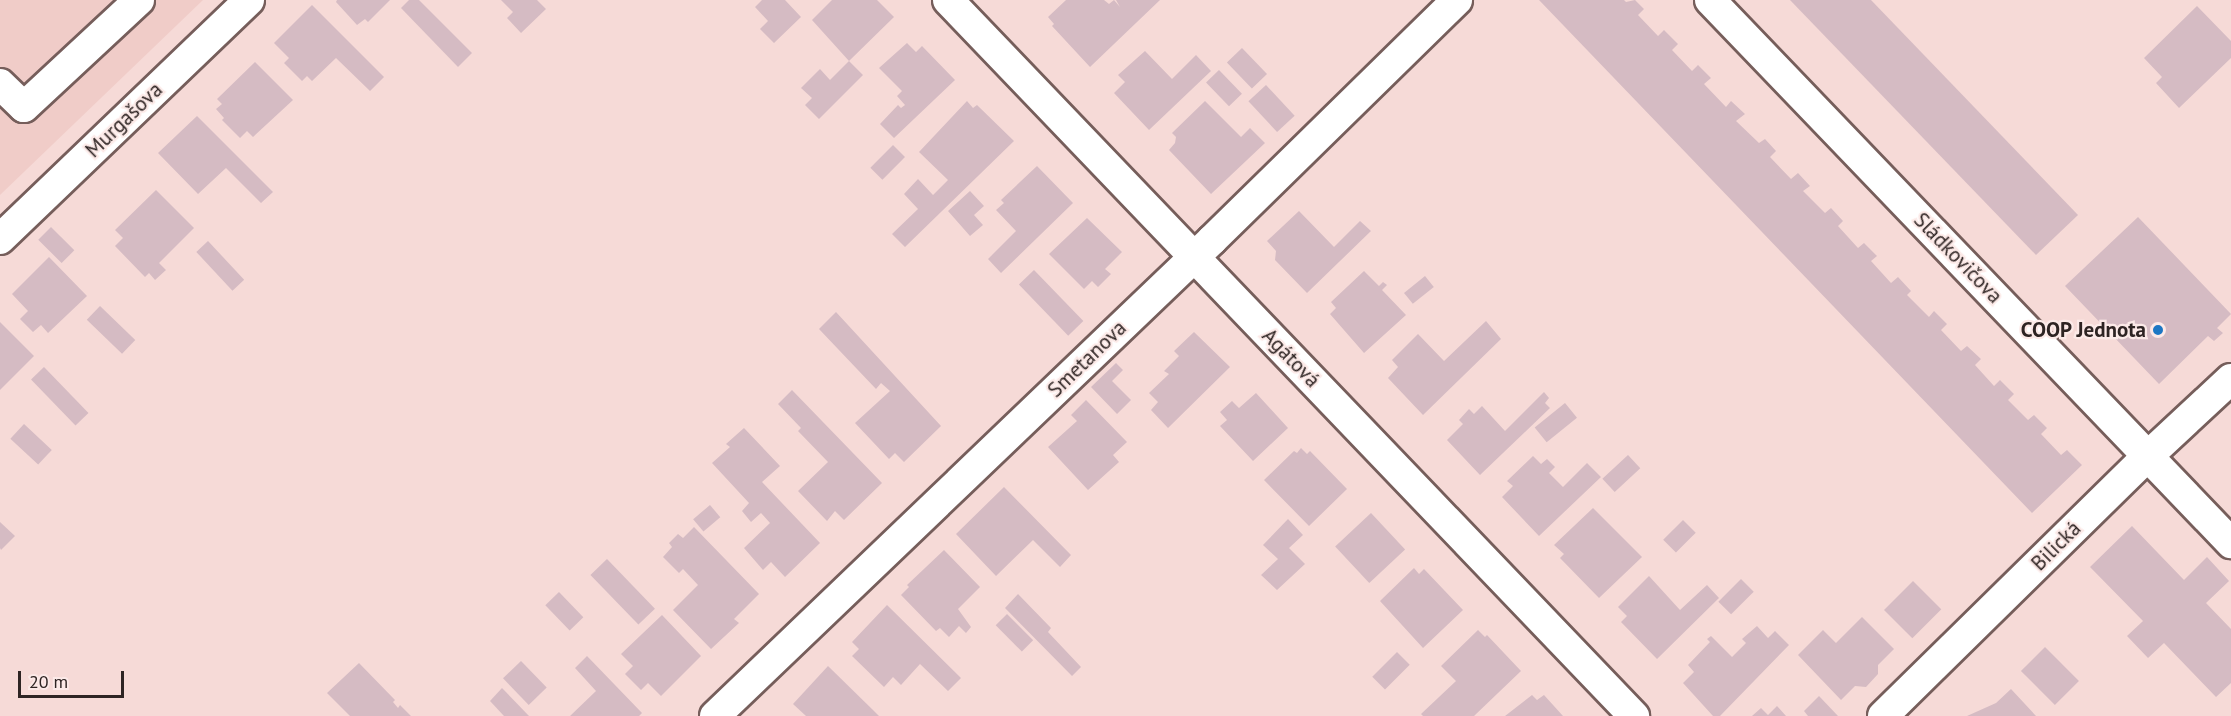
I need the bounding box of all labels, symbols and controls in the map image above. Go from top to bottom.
street label: Murgašova [80,77,168,163]
street label: Sládkovičova [1909,207,2007,309]
street label: Smetanova [1042,315,1132,403]
place label: COOP Jednota [2020,317,2146,343]
street label: Agátová [1257,323,1325,393]
marker: COOP Jednota [2151,323,2165,337]
street label: Bilická [2026,516,2086,576]
scale bar [21,659,128,697]
text: 20 m [29,670,68,693]

